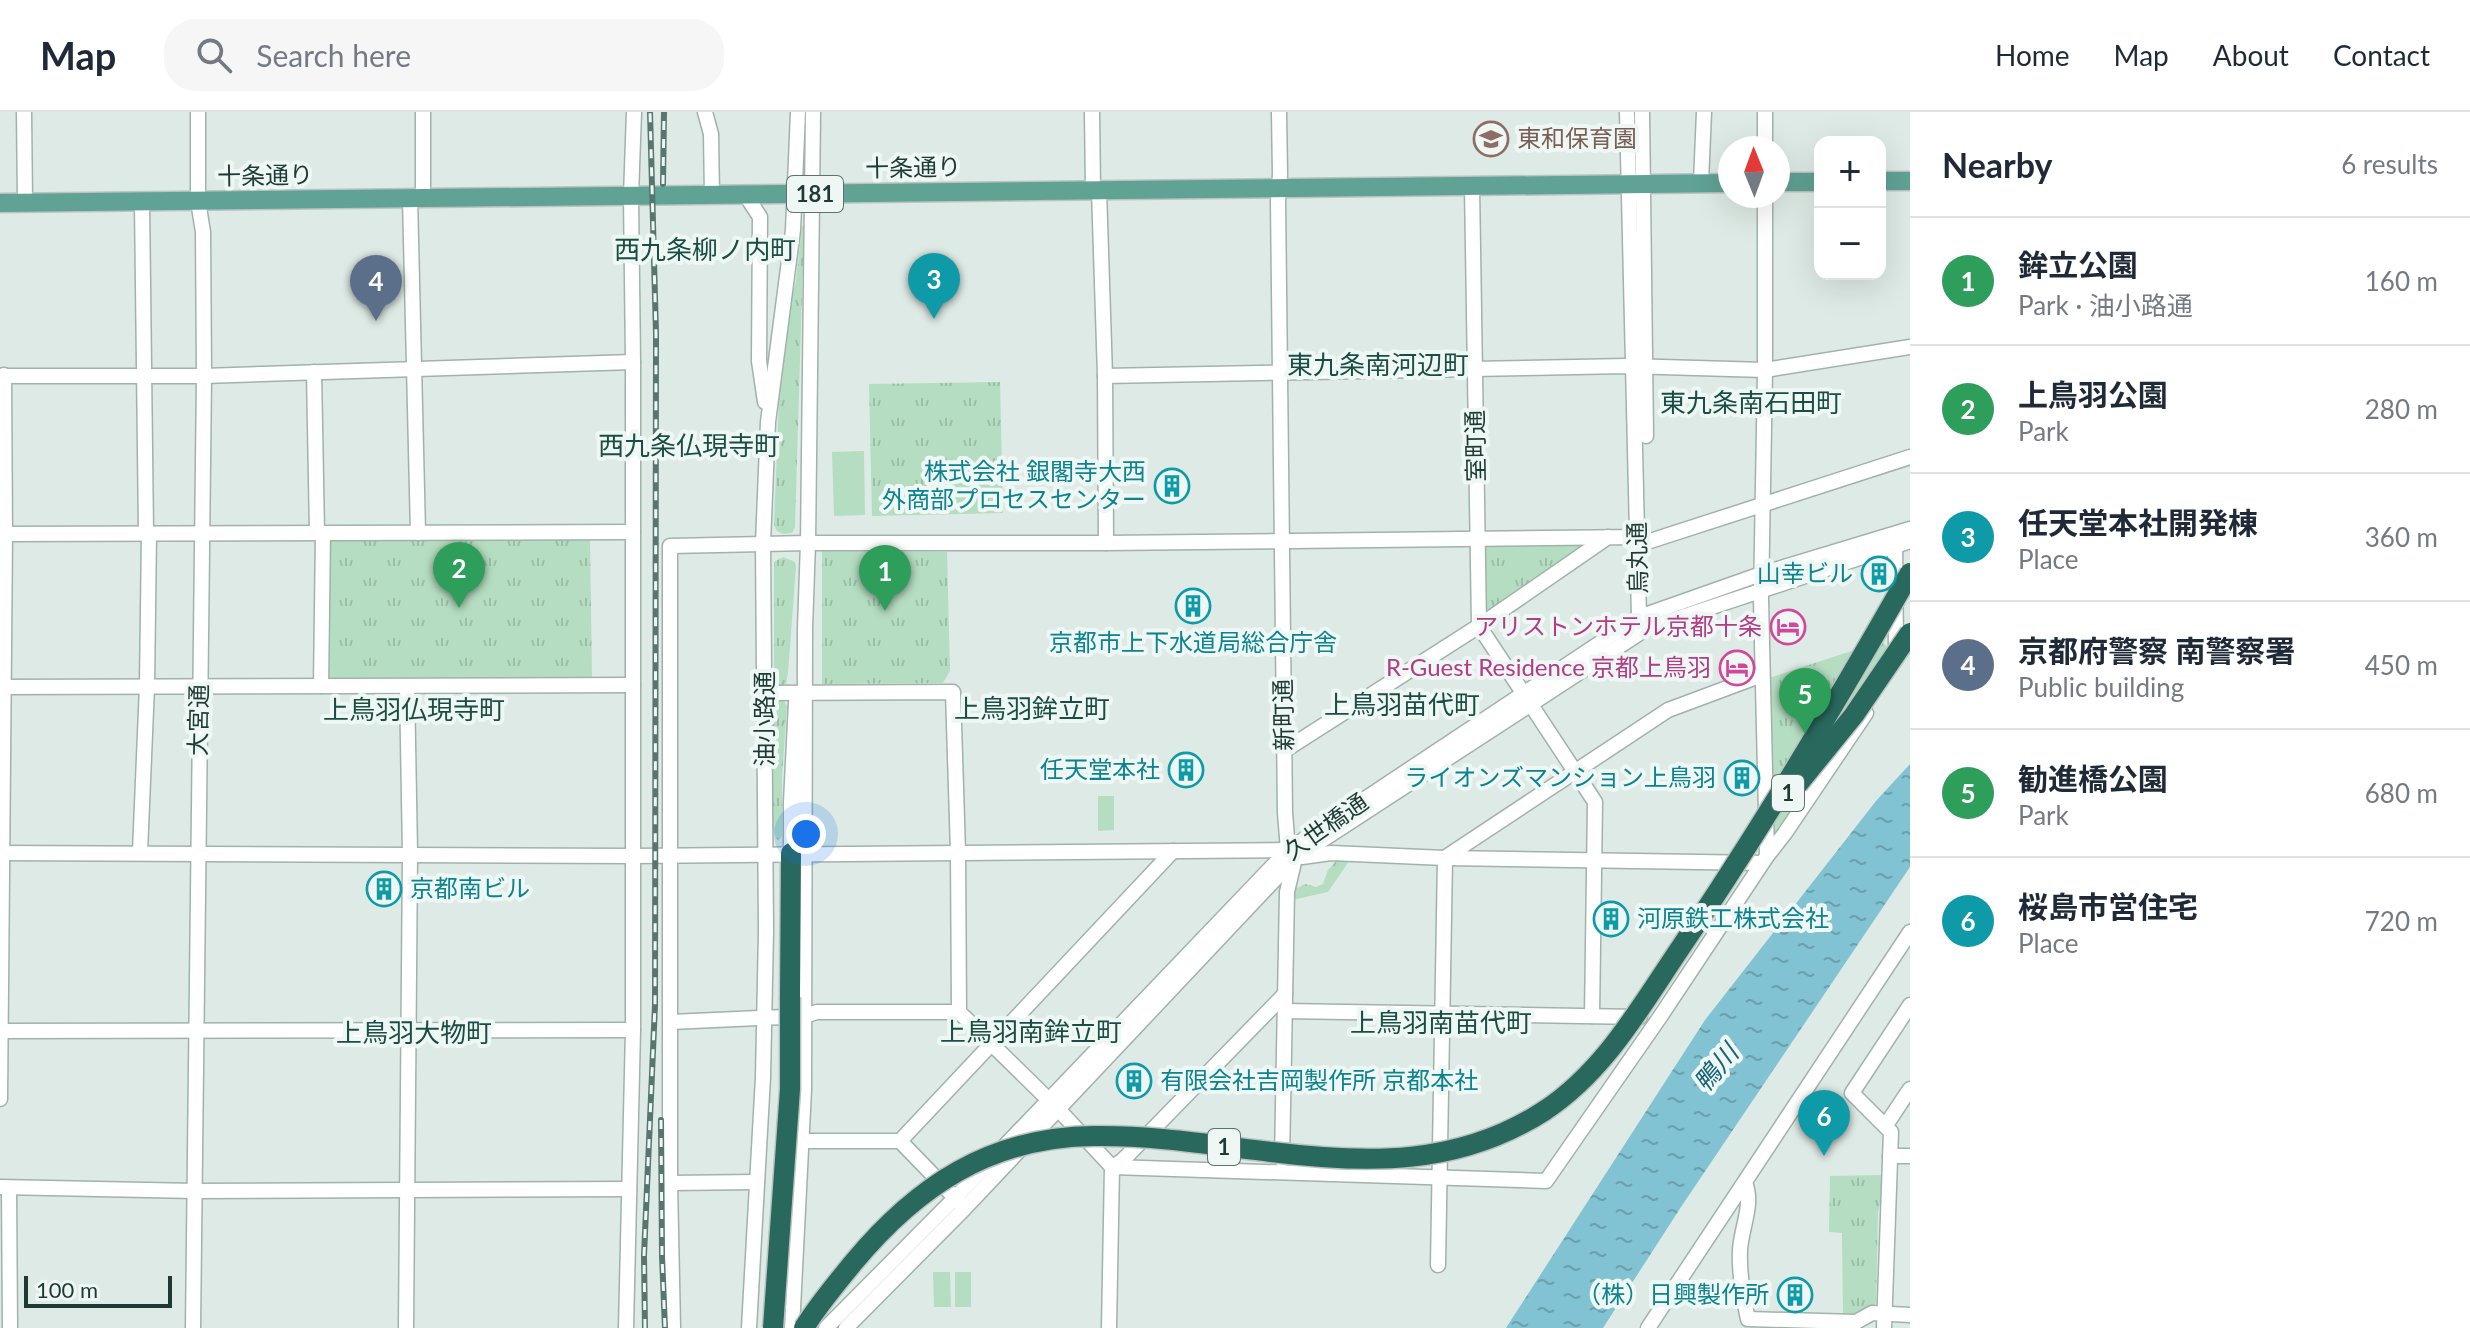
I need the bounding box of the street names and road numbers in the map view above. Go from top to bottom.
street label: 十条通り [865,151,961,182]
street label: 十条通り [217,159,313,190]
road number: 181 [787,176,843,212]
street label: 室町通 [1459,410,1490,482]
street label: 烏丸通 [1621,522,1652,594]
street label: 油小路通 [749,671,778,767]
street label: 新町通 [1267,679,1298,751]
street label: 大宮通 [182,684,213,756]
road number: 1 [1772,775,1804,811]
street label: 久世橋通 [1278,786,1373,865]
road number: 1 [1208,1129,1240,1165]

